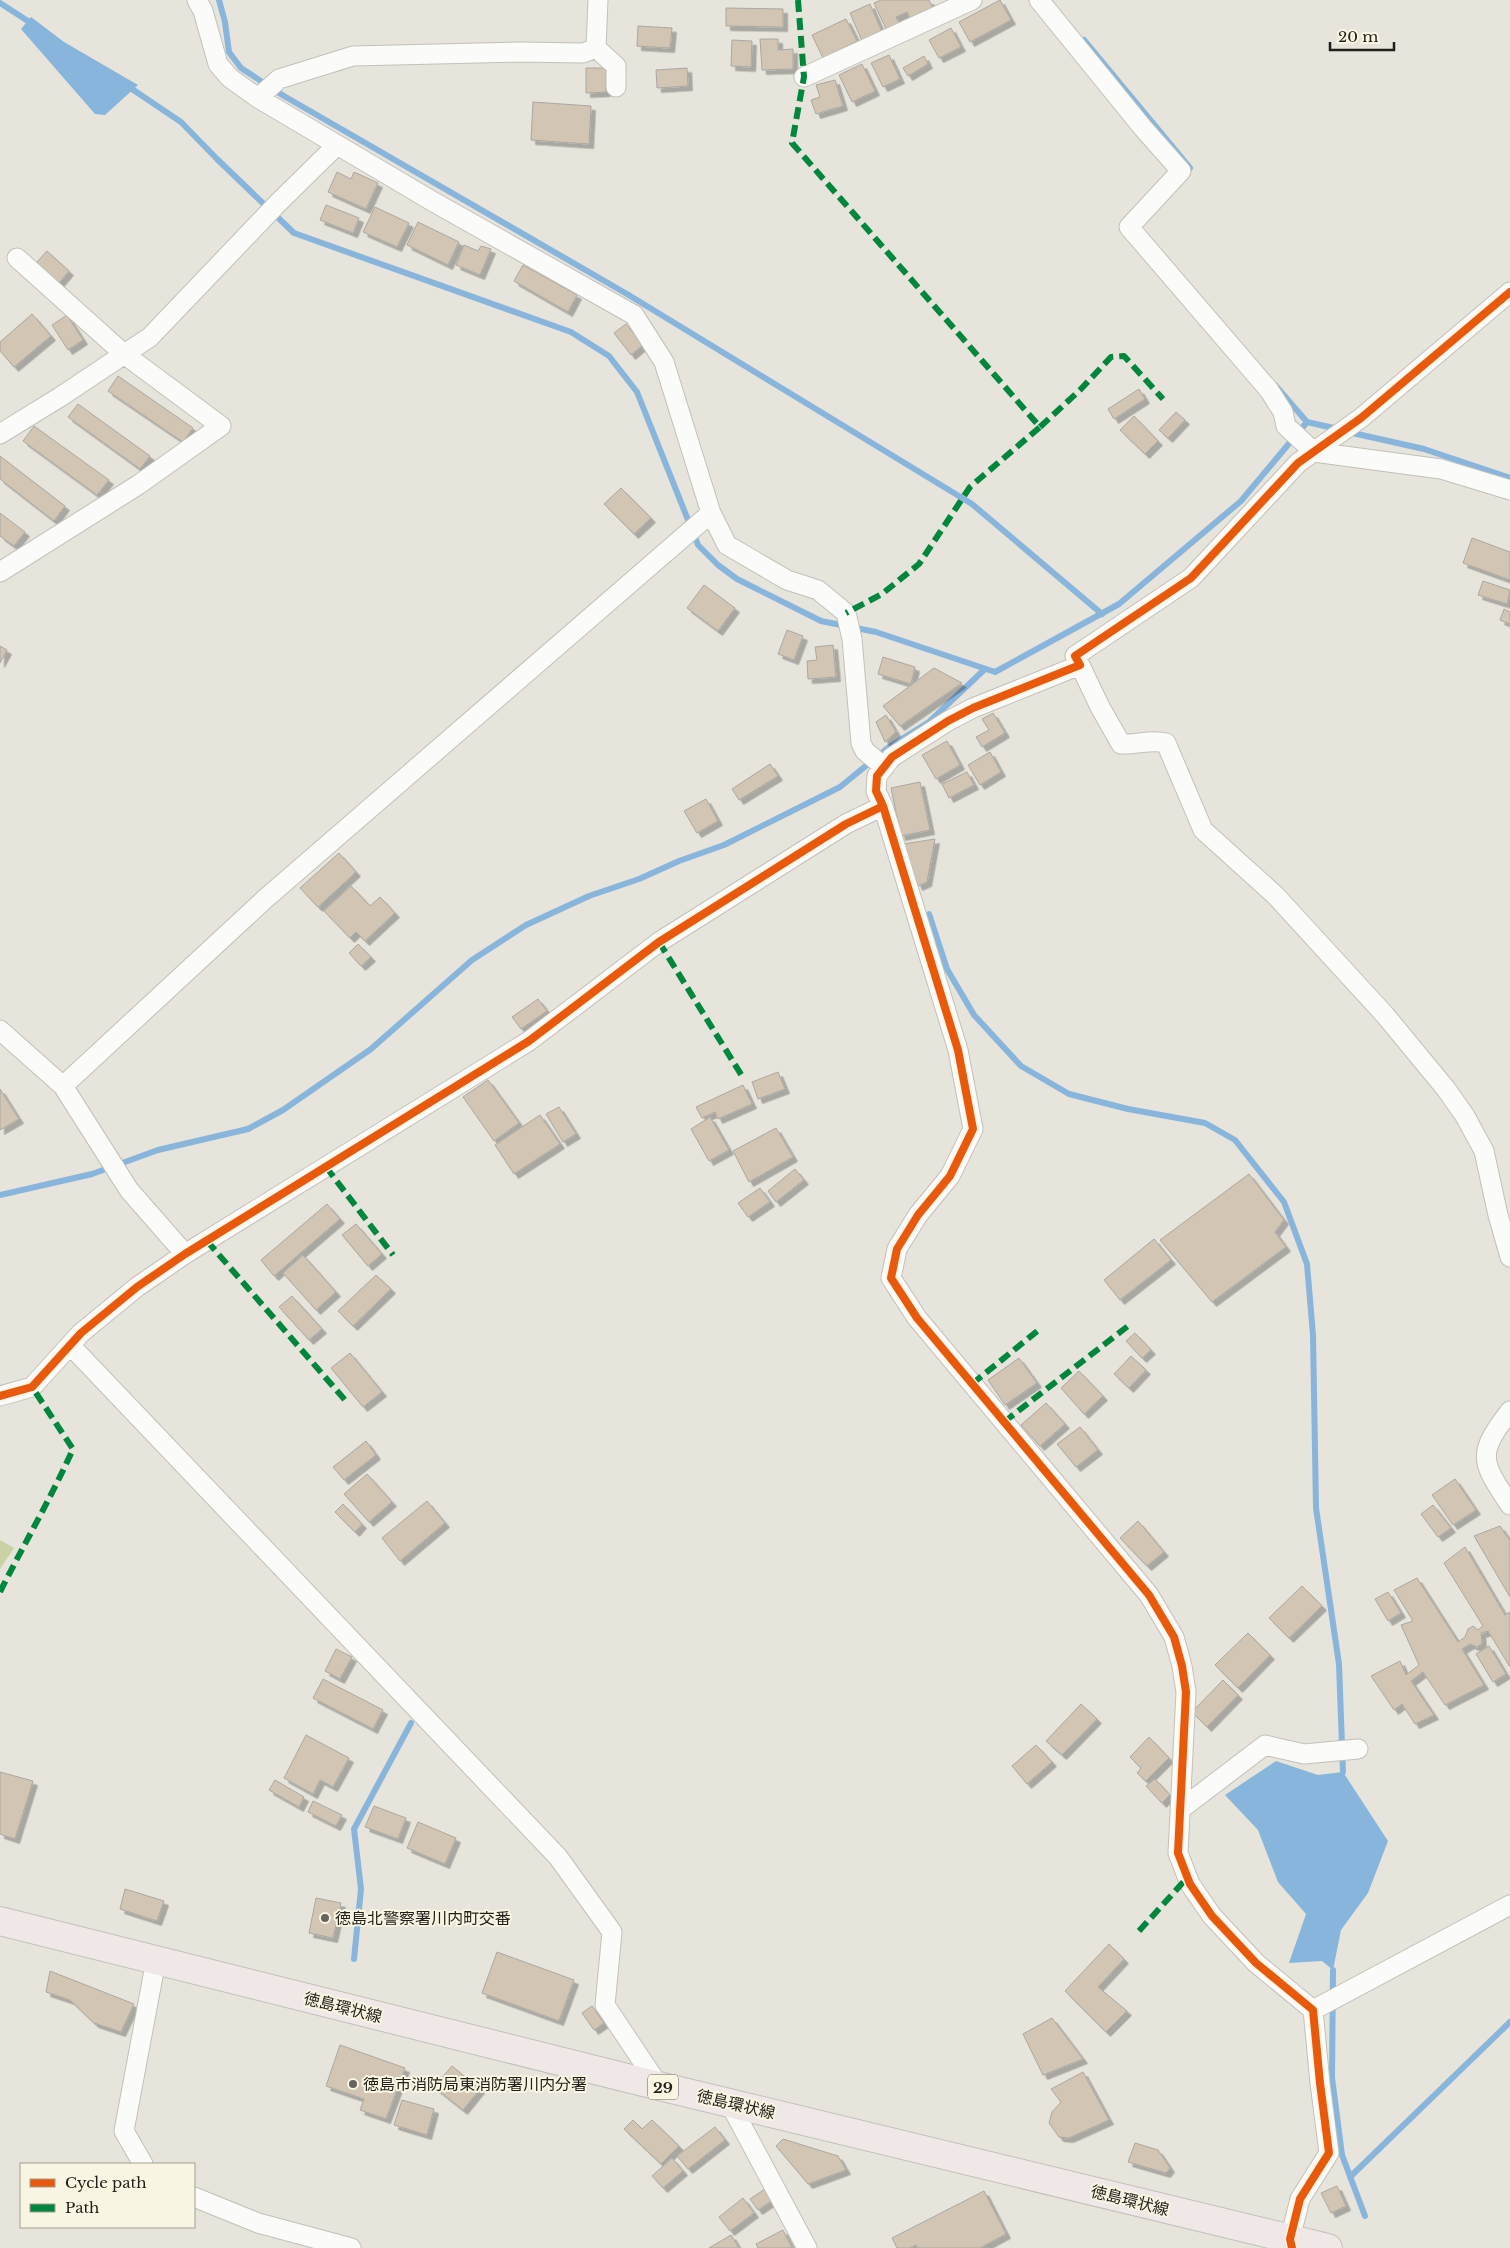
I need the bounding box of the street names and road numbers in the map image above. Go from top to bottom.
street label: 徳島環状線 [302,1988,384,2026]
road number: 29 [648,2074,678,2100]
street label: 徳島環状線 [695,2085,777,2123]
street label: 徳島環状線 [1089,2181,1171,2219]

